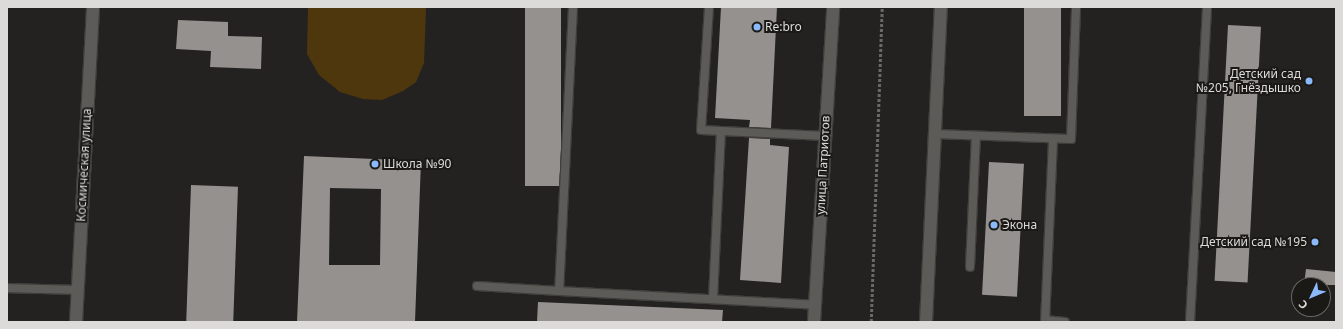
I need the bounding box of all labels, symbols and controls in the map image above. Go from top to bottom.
place label: Re:bro [765,20,802,34]
marker: Re:bro [752,22,762,32]
place label: Детский сад №205, Гнёздышко [1196,67,1301,95]
marker: Детский сад №205, Гнёздышко [1304,76,1314,86]
street label: Космическая улица [74,108,94,222]
street label: улица Патриотов [813,115,833,215]
place label: Школа №90 [383,157,451,171]
marker: Школа №90 [370,159,380,169]
place label: Экона [1002,218,1037,232]
marker: Экона [989,220,999,230]
place label: Детский сад №195 [1200,235,1307,249]
marker: Детский сад №195 [1310,237,1320,247]
north arrow [1291,277,1331,317]
text: С [1295,297,1311,313]

